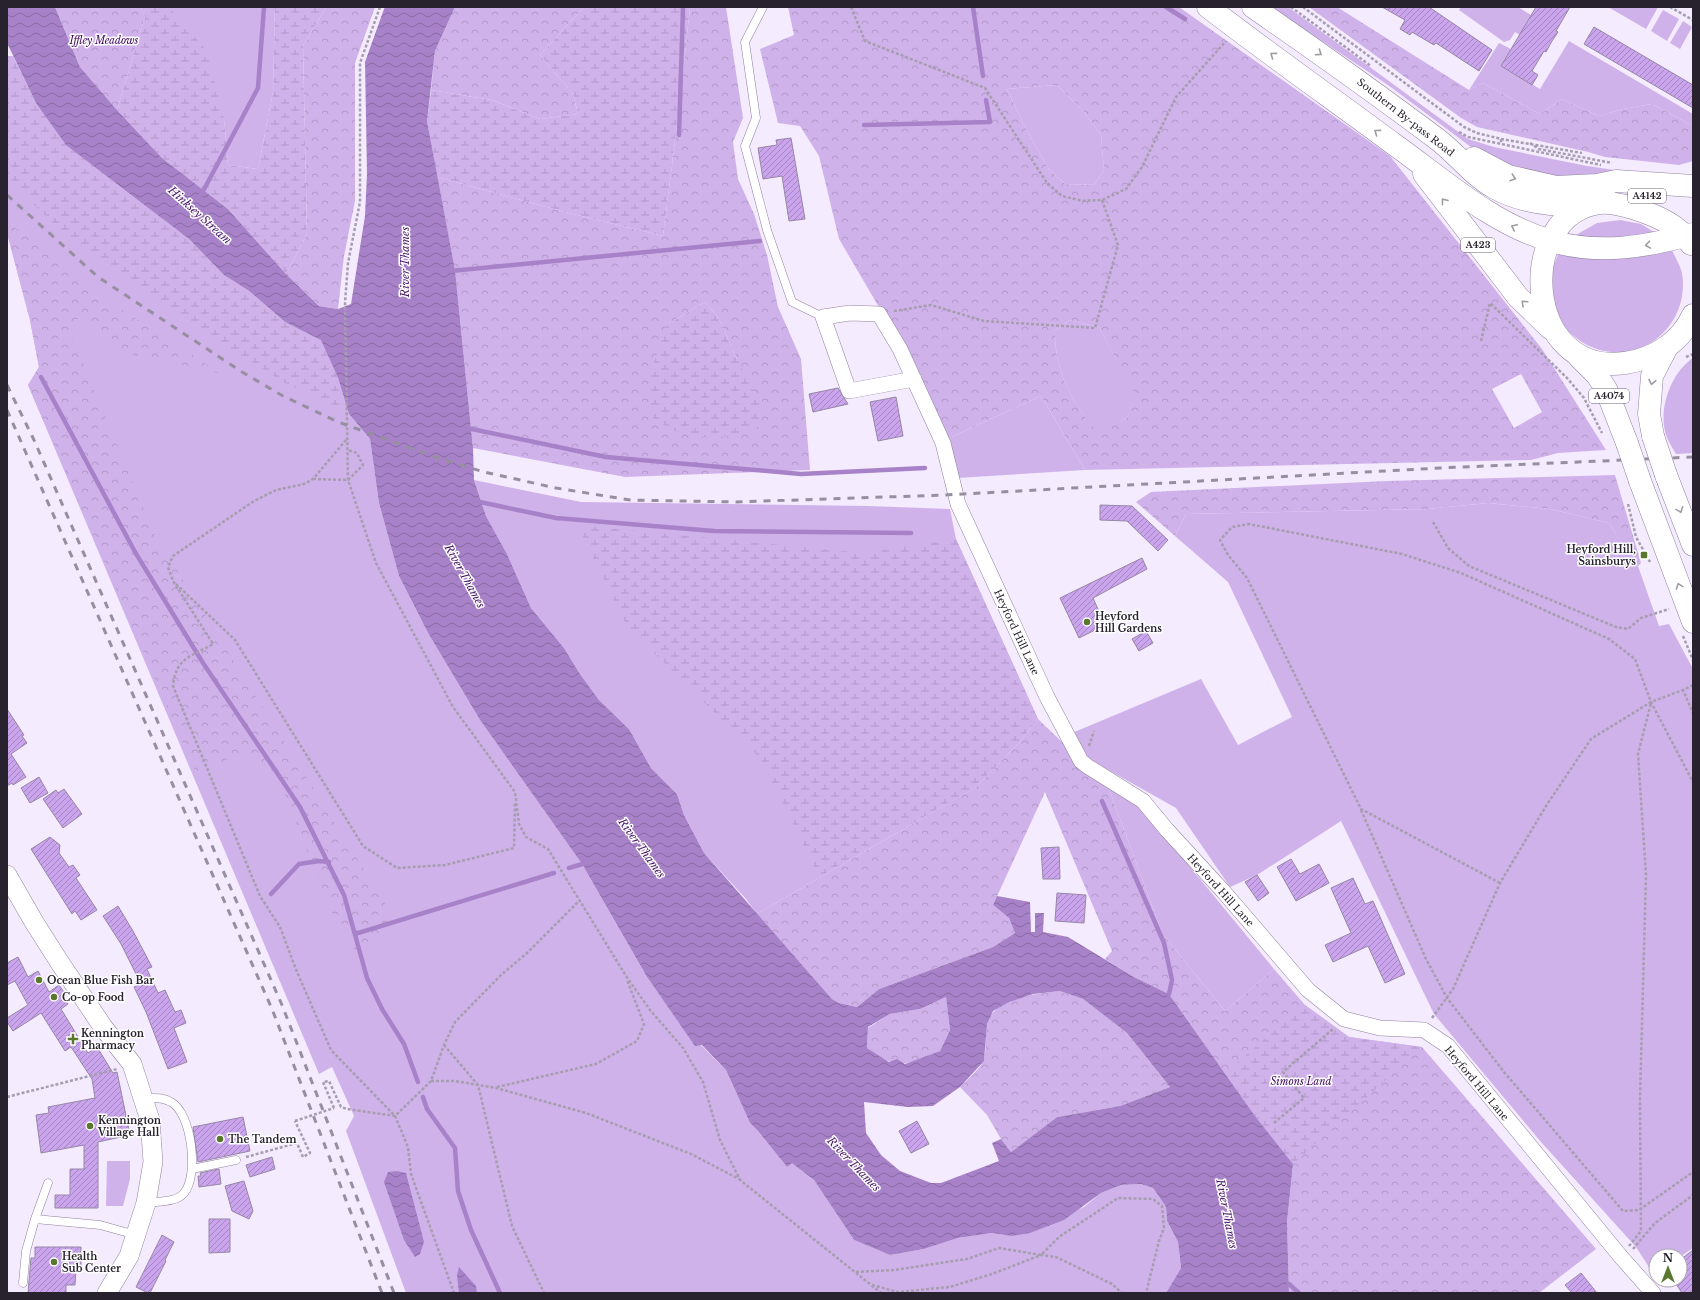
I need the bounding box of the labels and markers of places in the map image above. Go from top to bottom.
place label: Heyford Hill, Sainsburys [1566,543,1636,568]
marker: Heyford Hill, Sainsburys [1639,550,1649,560]
place label: Heyford Hill Gardens [1095,610,1162,635]
marker: Heyford Hill Gardens [1082,617,1092,627]
place label: Ocean Blue Fish Bar [47,974,154,987]
marker: Ocean Blue Fish Bar [34,975,44,985]
place label: Co-op Food [62,991,124,1004]
marker: Co-op Food [49,992,59,1002]
place label: Kennington Pharmacy [81,1027,145,1052]
marker: Kennington Pharmacy [68,1034,78,1044]
place label: Kennington Village Hall [97,1114,162,1139]
marker: Kennington Village Hall [85,1121,95,1131]
place label: The Tandem [228,1133,296,1146]
marker: The Tandem [215,1134,225,1144]
place label: Health Sub Center [62,1250,121,1275]
marker: Health Sub Center [49,1257,59,1267]

